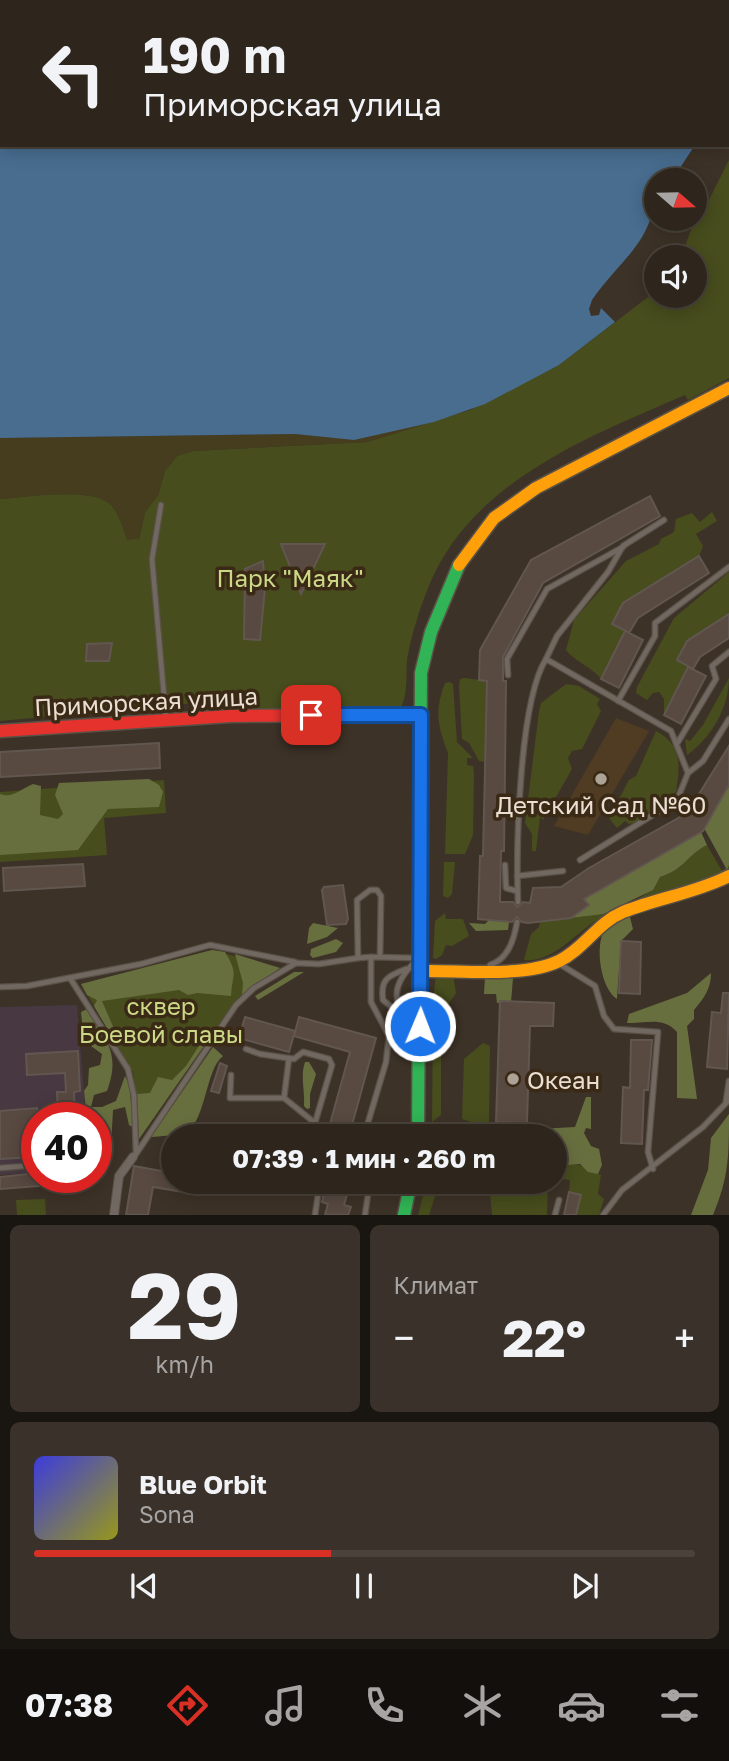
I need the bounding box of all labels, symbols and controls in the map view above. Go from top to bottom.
text: 190 m [143,25,286,84]
icon: left [28,28,119,119]
text: Приморская улица [143,85,442,123]
north arrow [644,168,707,231]
map controls [644,168,707,308]
button: sound [644,245,707,308]
park label: Парк "Маяк" [217,563,364,592]
street label: Приморская улица [33,681,259,721]
pin [281,685,341,745]
icon: arrive [292,696,330,734]
marker: Детский Сад №60 [593,771,609,787]
place label: Детский Сад №60 [496,790,706,819]
position arrow [383,989,457,1063]
park label: сквер Боевой славы [79,991,243,1048]
place label: Океан [527,1065,600,1094]
marker: Океан [505,1071,521,1087]
speed limit sign: 40 [21,1102,112,1193]
text: 07:39 · 1 мин · 260 m [232,1143,496,1174]
text: 29 [128,1250,241,1359]
text: Климат [394,1271,478,1299]
text: 22° [502,1306,586,1368]
text: − [394,1315,414,1360]
text: + [674,1315,695,1360]
text: km/h [155,1350,214,1378]
text: Blue Orbit [139,1469,267,1500]
text: Sona [139,1500,195,1528]
icon: previous [125,1567,163,1605]
icon: pause [345,1567,383,1605]
icon: next [566,1567,604,1605]
icon: directions [163,1681,212,1730]
icon: music [261,1681,310,1730]
icon: phone [360,1681,409,1730]
icon: climate [458,1681,507,1730]
icon: car [557,1681,606,1730]
icon: filters [655,1681,704,1730]
text: 07:38 [25,1686,113,1724]

